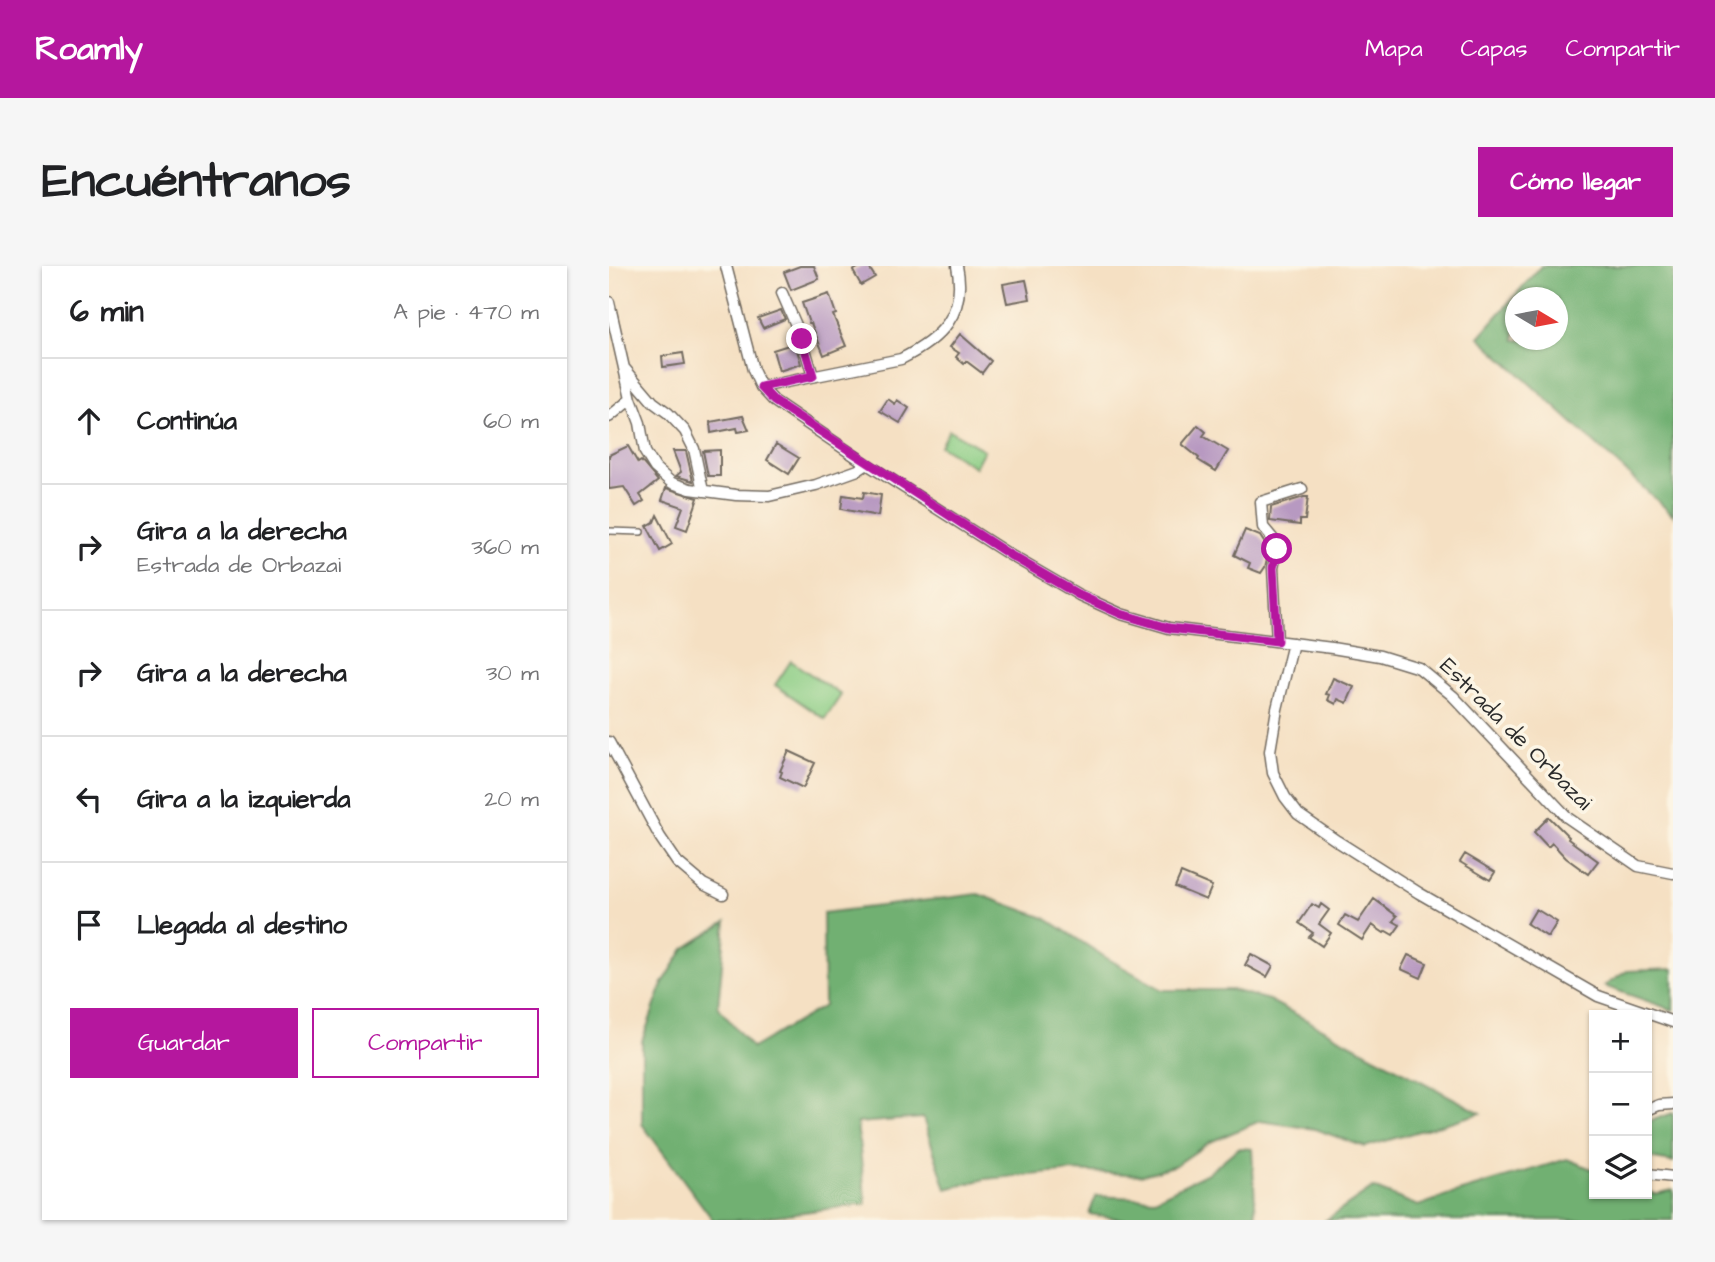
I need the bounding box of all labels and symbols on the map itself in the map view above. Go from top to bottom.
north arrow [1505,287,1568,350]
route end [786,323,817,354]
route start [1261,533,1292,564]
street label: Estrada de Orbazai [1432,650,1600,818]

